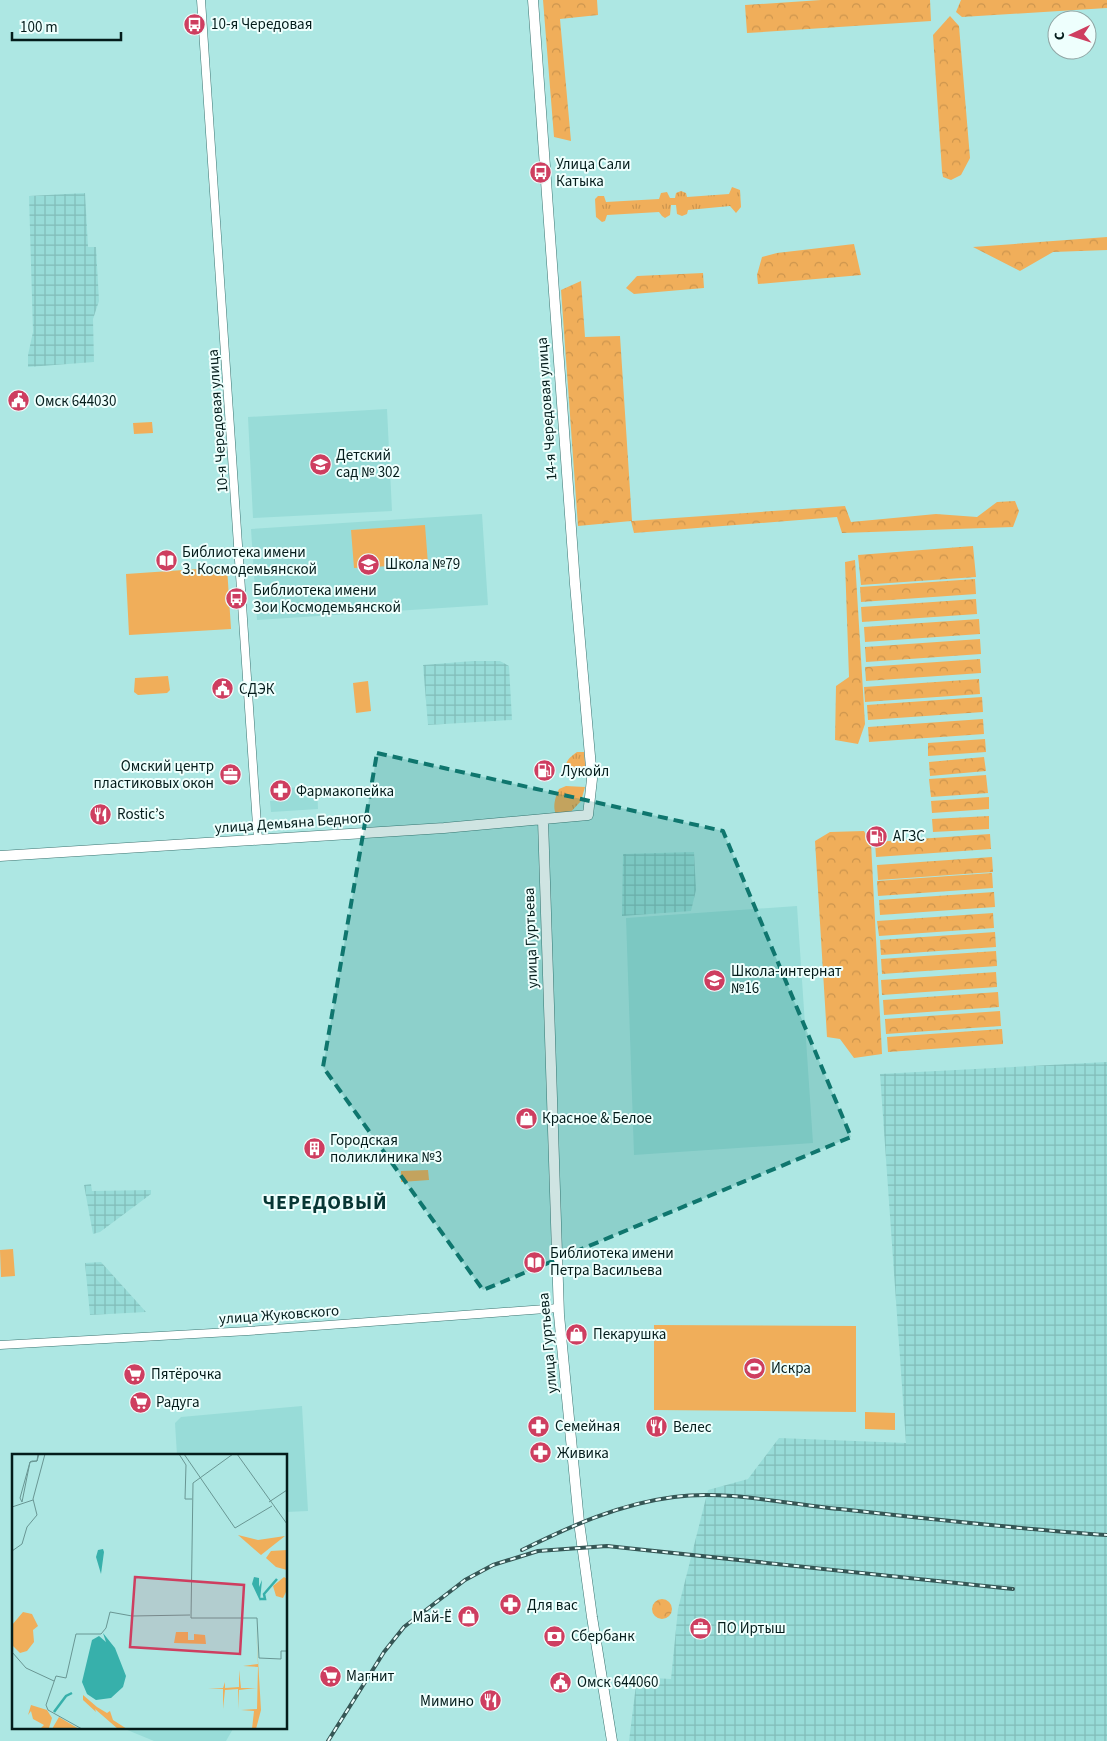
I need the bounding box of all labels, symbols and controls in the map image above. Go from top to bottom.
scale bar [12,10,121,42]
north arrow [1047,10,1097,60]
bus stop icon: 10-я Чередовая [183,12,207,36]
place label: 10-я Чередовая [211,14,312,35]
text: 100 m [20,17,58,38]
text: С [1050,31,1070,41]
place label: Улица Сали Катыка [556,154,631,192]
bus stop icon: Улица Сали Катыка [528,161,552,185]
street label: 14-я Чередовая улица [532,337,562,481]
street label: 10-я Чередовая улица [203,349,233,493]
public building icon: Омск 644030 [7,389,31,413]
place label: Омск 644030 [35,391,116,412]
place label: Детский сад № 302 [336,445,400,483]
school or university icon: Детский сад № 302 [308,452,332,476]
place label: Библиотека имени З. Космодемьянской [182,542,317,580]
library icon: Библиотека имени З. Космодемьянской [154,549,178,573]
school or university icon: Школа №79 [357,552,381,576]
place label: Школа №79 [385,554,460,575]
place label: Библиотека имени Зои Космодемьянской [253,580,401,618]
bus stop icon: Библиотека имени Зои Космодемьянской [225,587,249,611]
public building icon: СДЭК [211,677,235,701]
place label: СДЭК [239,679,275,700]
place label: Омский центр пластиковых окон [94,756,214,794]
fuel station icon: Лукойл [533,759,557,783]
place label: Лукойл [561,761,609,782]
office icon: Омский центр пластиковых окон [218,763,242,787]
pharmacy icon: Фармакопейка [268,779,292,803]
place label: Фармакопейка [296,781,394,802]
restaurant icon: Rostic’s [89,802,113,826]
place label: Rostic’s [117,804,165,825]
street label: улица Демьяна Бедного [214,807,372,839]
fuel station icon: АГЗС [865,824,889,848]
place label: АГЗС [893,826,925,847]
street label: улица Гуртьева [519,887,543,989]
place label: Школа-интернат №16 [731,961,842,999]
school or university icon: Школа-интернат №16 [703,968,727,992]
shop icon: Красное & Белое [514,1106,538,1130]
place label: Красное & Белое [542,1108,652,1129]
place label: Городская поликлиника №3 [330,1130,442,1168]
building icon: Городская поликлиника №3 [302,1137,326,1161]
district label: ЧЕРЕДОВЫЙ [263,1189,388,1217]
place label: Библиотека имени Петра Васильева [550,1243,674,1281]
library icon: Библиотека имени Петра Васильева [522,1250,546,1274]
street label: улица Гуртьева [533,1292,563,1394]
street label: улица Жуковского [218,1300,340,1330]
shop icon: Пекарушка [565,1322,589,1346]
place label: Пекарушка [593,1324,666,1345]
sports icon: Искра [743,1356,767,1380]
place label: Искра [771,1358,811,1379]
supermarket icon: Пятёрочка [123,1362,147,1386]
place label: Пятёрочка [151,1364,222,1385]
supermarket icon: Радуга [128,1390,152,1414]
place label: Радуга [156,1392,200,1413]
pharmacy icon: Семейная [527,1414,551,1438]
restaurant icon: Велес [645,1415,669,1439]
place label: Семейная [555,1416,620,1437]
place label: Велес [673,1417,712,1438]
pharmacy icon: Живика [529,1441,553,1465]
place label: Живика [557,1443,609,1464]
inset map [12,1454,288,1728]
pharmacy icon: Для вас [499,1593,523,1617]
place label: Для вас [527,1595,578,1616]
shop icon: Май-Ё [456,1605,480,1629]
place label: Май-Ё [412,1607,452,1628]
office icon: ПО Иртыш [689,1616,713,1640]
place label: ПО Иртыш [717,1618,786,1639]
bank icon: Сбербанк [543,1624,567,1648]
place label: Сбербанк [571,1626,635,1647]
supermarket icon: Магнит [318,1664,342,1688]
place label: Магнит [346,1666,395,1687]
public building icon: Омск 644060 [549,1670,573,1694]
place label: Омск 644060 [577,1672,658,1693]
restaurant icon: Мимино [478,1689,502,1713]
place label: Мимино [420,1691,474,1712]

